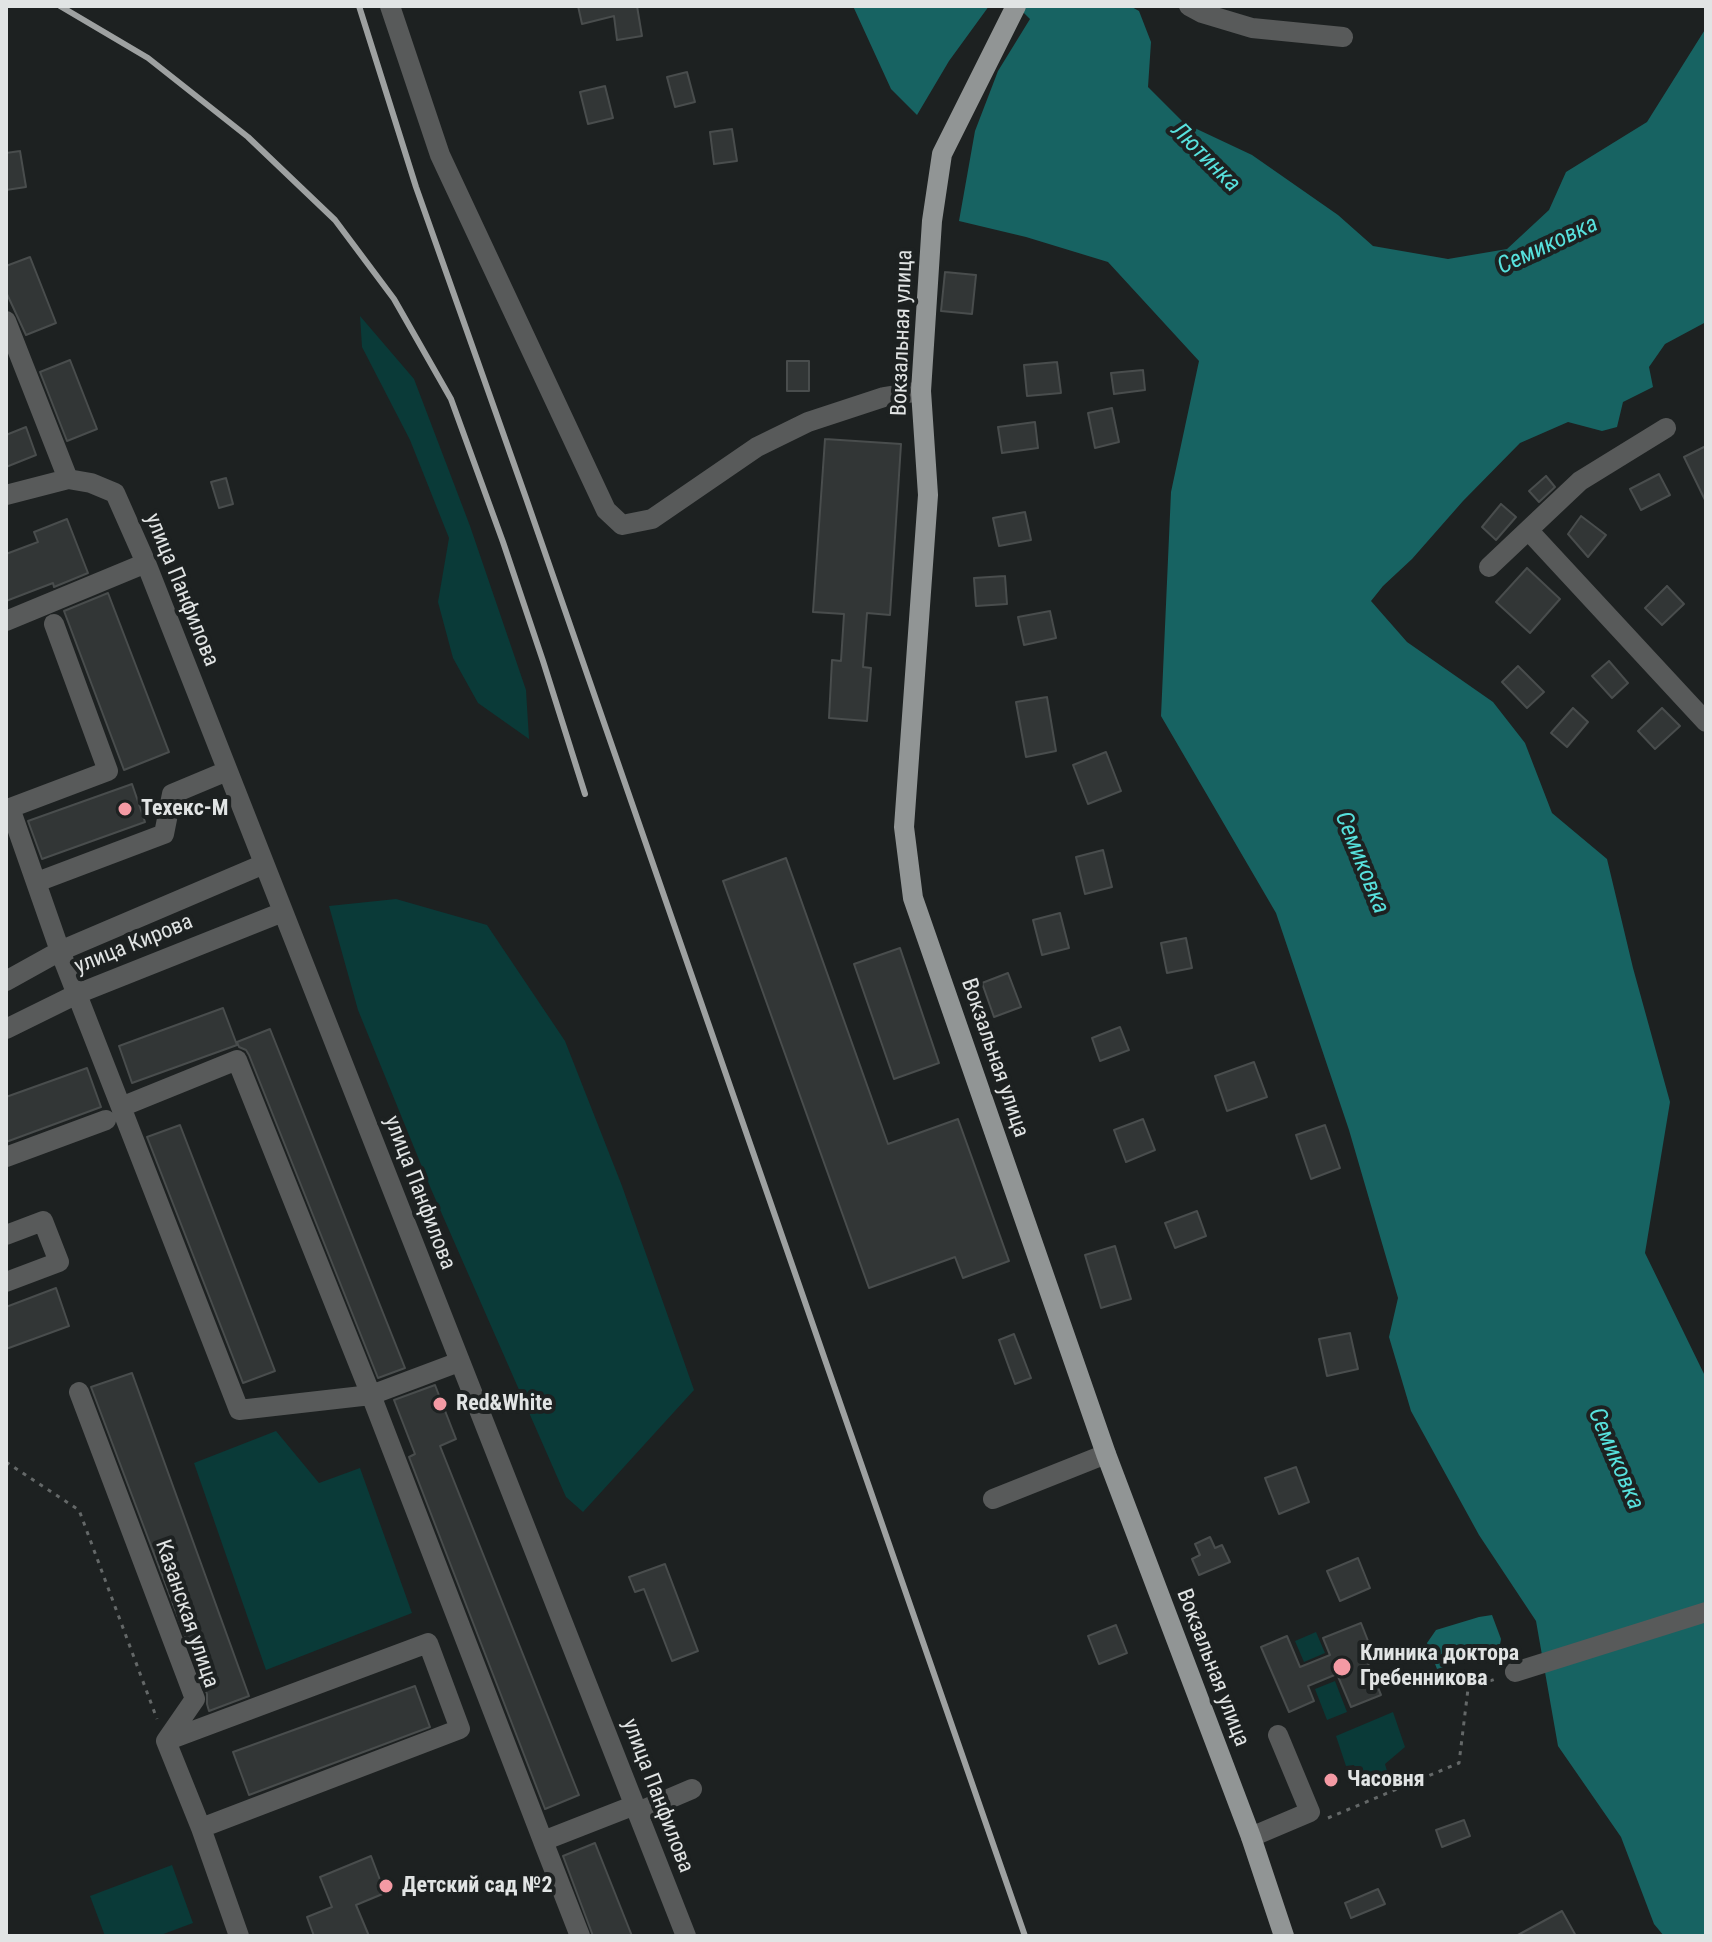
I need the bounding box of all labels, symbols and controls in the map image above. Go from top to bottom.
water label: Лютинка [1164,117,1246,199]
water label: Семиковка [1493,210,1603,282]
street label: Вокзальная улица [887,249,919,417]
street label: улица Панфилова [138,510,224,670]
place label: Техекс-М [141,796,228,822]
marker: Техекс-М [116,800,134,818]
water label: Семиковка [1327,808,1395,918]
street label: улица Кирова [71,909,197,981]
street label: Вокзальная улица [954,975,1034,1141]
street label: улица Панфилова [378,1112,460,1274]
place label: Red&White [456,1391,552,1417]
marker: Red&White [431,1395,449,1413]
water label: Семиковка [1581,1404,1649,1514]
street label: Казанская улица [148,1537,224,1691]
street label: Вокзальная улица [1170,1586,1254,1750]
place label: Клиника доктора Гребенникова [1360,1641,1519,1692]
marker: Клиника доктора Гребенникова [1331,1656,1353,1678]
street label: улица Панфилова [616,1715,698,1877]
place label: Часовня [1347,1767,1425,1793]
marker: Часовня [1322,1771,1340,1789]
place label: Детский сад №2 [402,1873,553,1899]
marker: Детский сад №2 [377,1877,395,1895]

